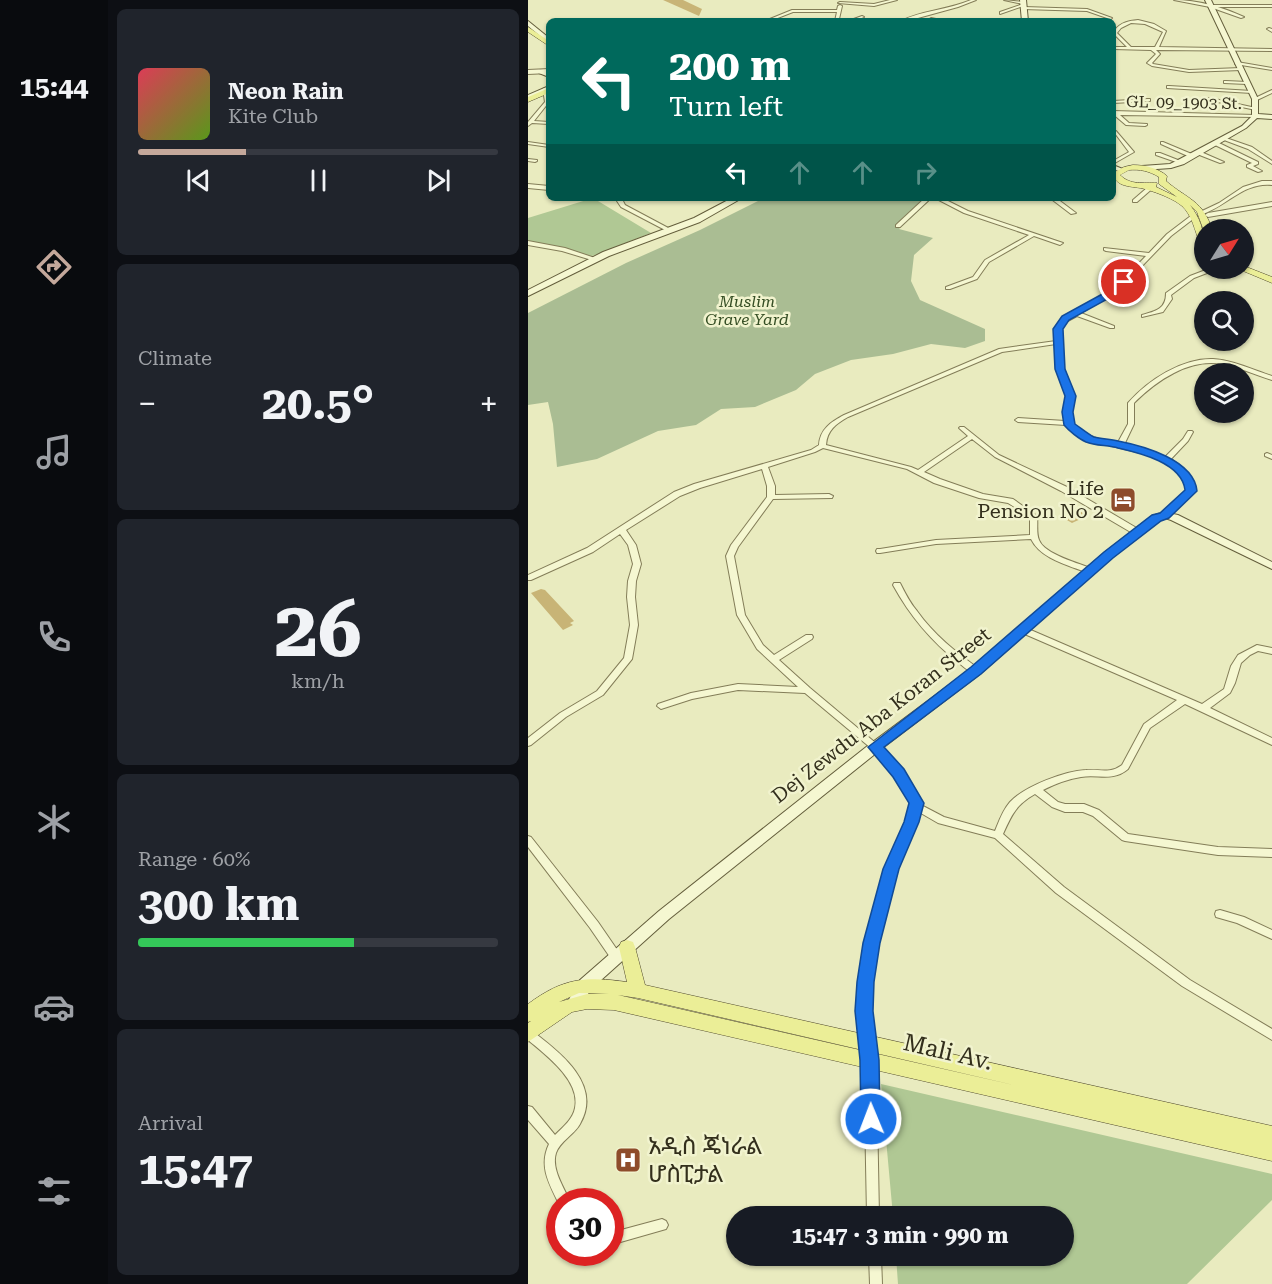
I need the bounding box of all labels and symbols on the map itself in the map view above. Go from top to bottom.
street label: GL_09_1903 St. [1126,92,1242,113]
north arrow [1194,219,1254,279]
pin [1098,256,1149,307]
park label: Muslim Grave Yard [705,292,789,329]
place label: Life Pension No 2 [977,476,1104,523]
hotel icon: Life Pension No 2 [1108,485,1138,515]
street label: Dej Zewdu Aba Koran Street [767,622,996,808]
street label: Mali Av. [901,1028,995,1076]
position arrow [839,1087,903,1151]
place label: አዲስ ጄነራል ሆስፒታል [648,1132,762,1188]
hospital icon: አዲስ ጄነራል ሆስፒታል [613,1145,643,1175]
speed limit sign: 30 [546,1188,624,1266]

